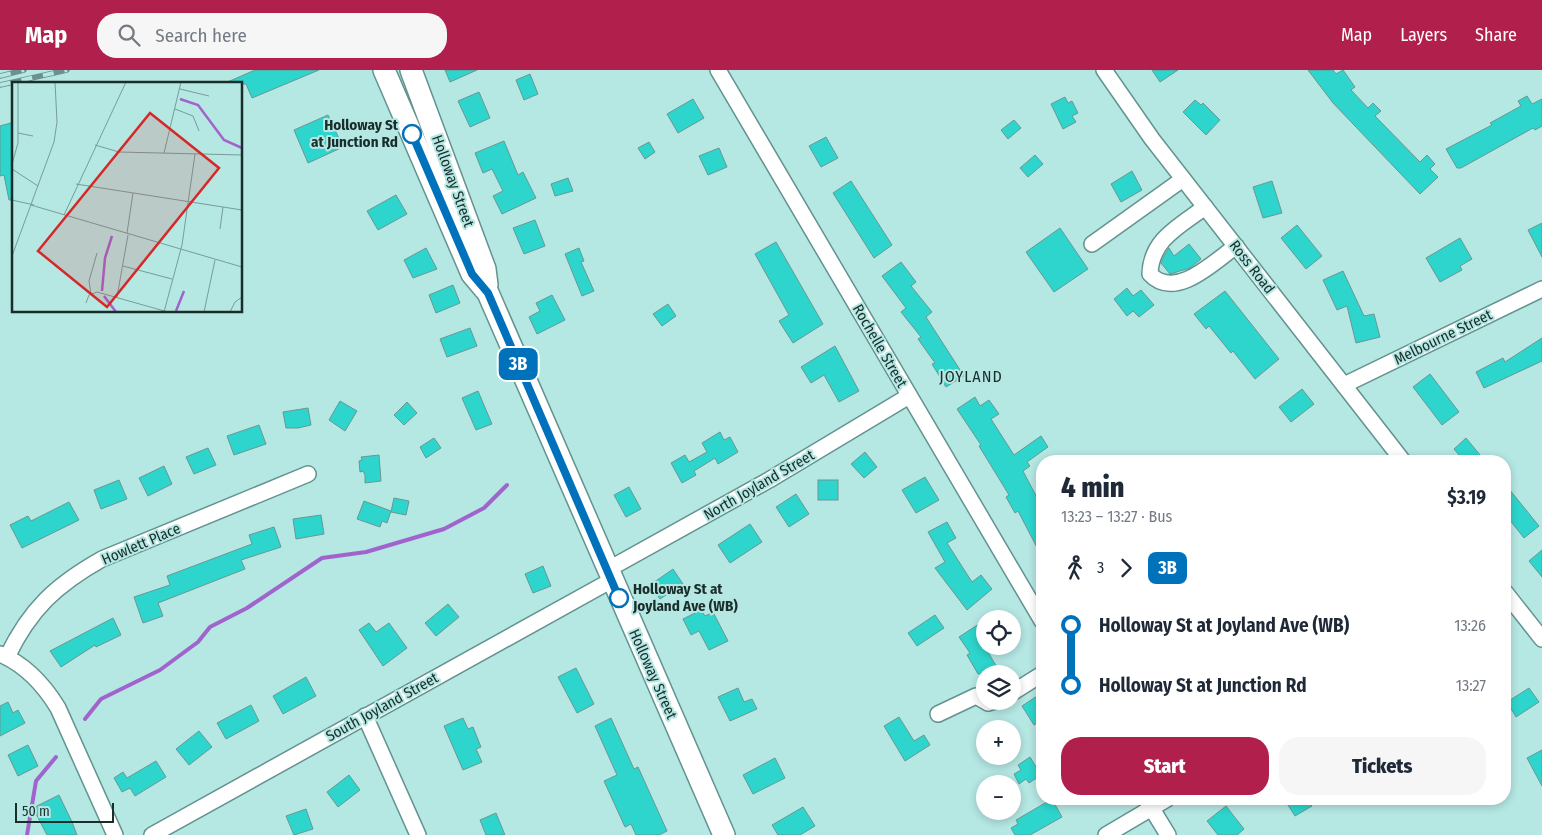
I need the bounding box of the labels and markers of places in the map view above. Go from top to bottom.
place label: Holloway St at Junction Rd [311,116,399,151]
marker: Holloway St at Junction Rd [402,124,422,144]
place label: Holloway St at Joyland Ave (WB) [632,580,738,615]
marker: Holloway St at Joyland Ave (WB) [609,588,629,608]

